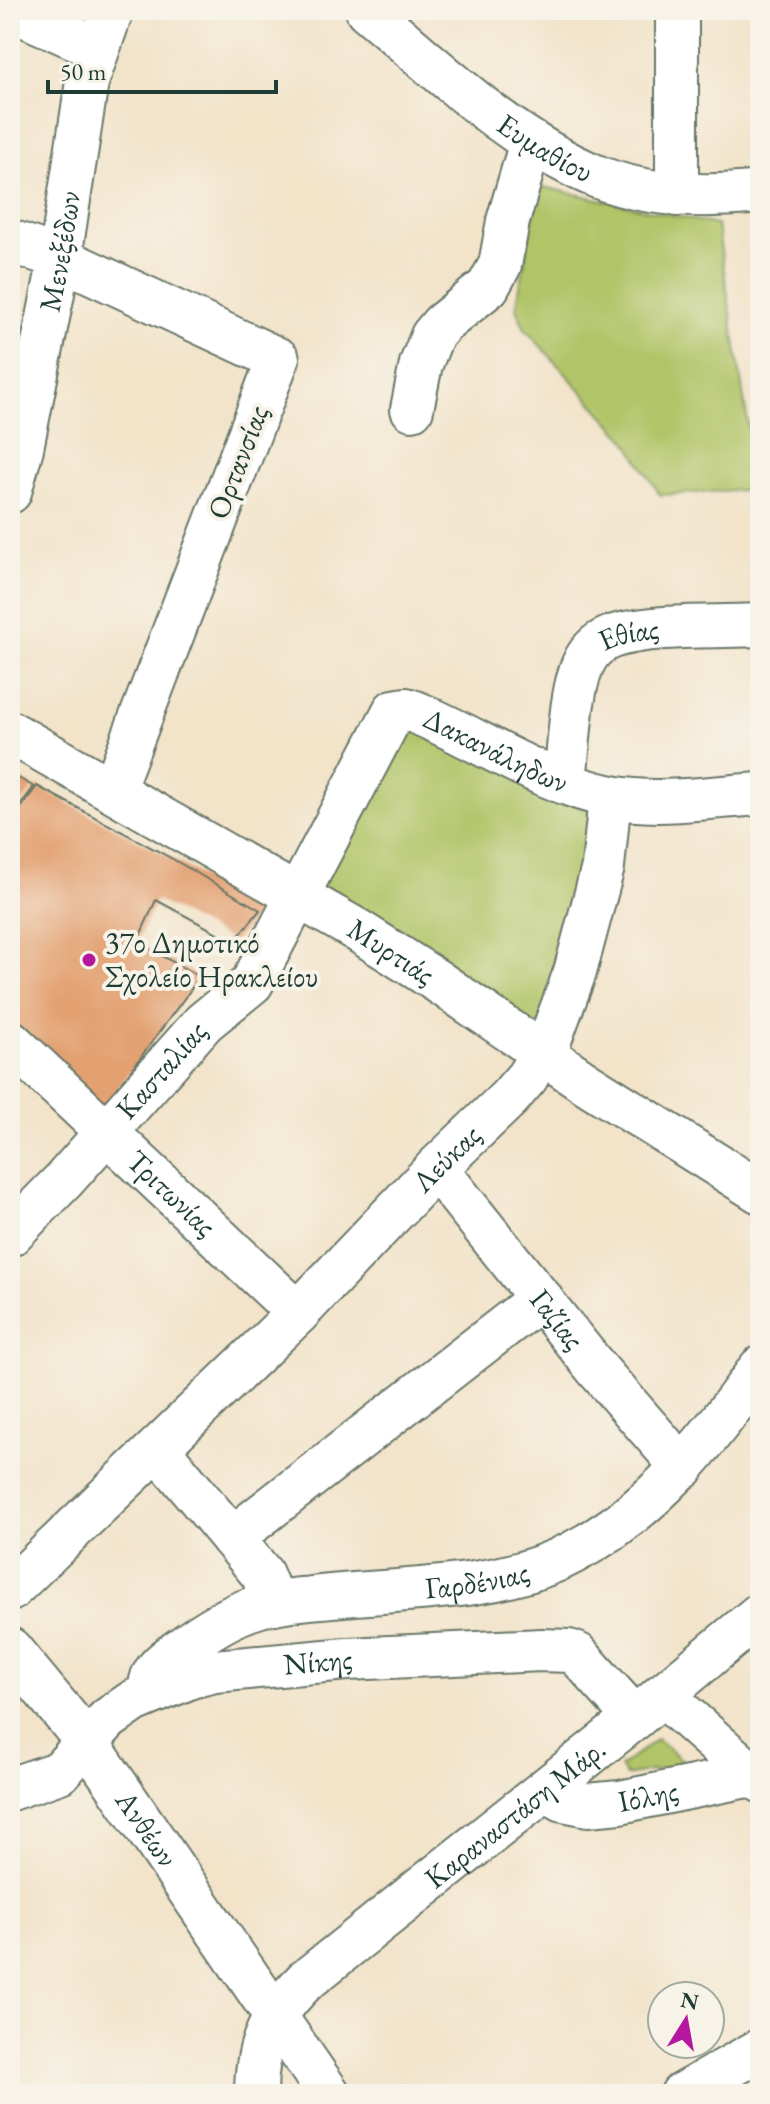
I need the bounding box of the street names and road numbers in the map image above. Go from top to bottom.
street label: Ευμαθίου [490,105,599,191]
street label: Μενεξέδων [30,188,89,315]
street label: Ορτανσίας [198,399,277,524]
street label: Εθίας [592,609,661,659]
street label: Δακανάληδων [417,698,574,802]
street label: Μυρτιάς [340,909,442,994]
street label: Κασταλίας [107,1012,215,1127]
street label: Λεύκας [402,1115,489,1201]
street label: Τριτωνίας [118,1141,225,1245]
street label: Γαζίας [521,1281,594,1358]
street label: Γαρδένιας [423,1552,533,1608]
street label: Νίκης [282,1639,353,1684]
street label: Καραναστάση Μάρ. [416,1729,613,1897]
street label: Ιόλης [614,1771,681,1821]
street label: Ανθέων [106,1782,187,1874]

